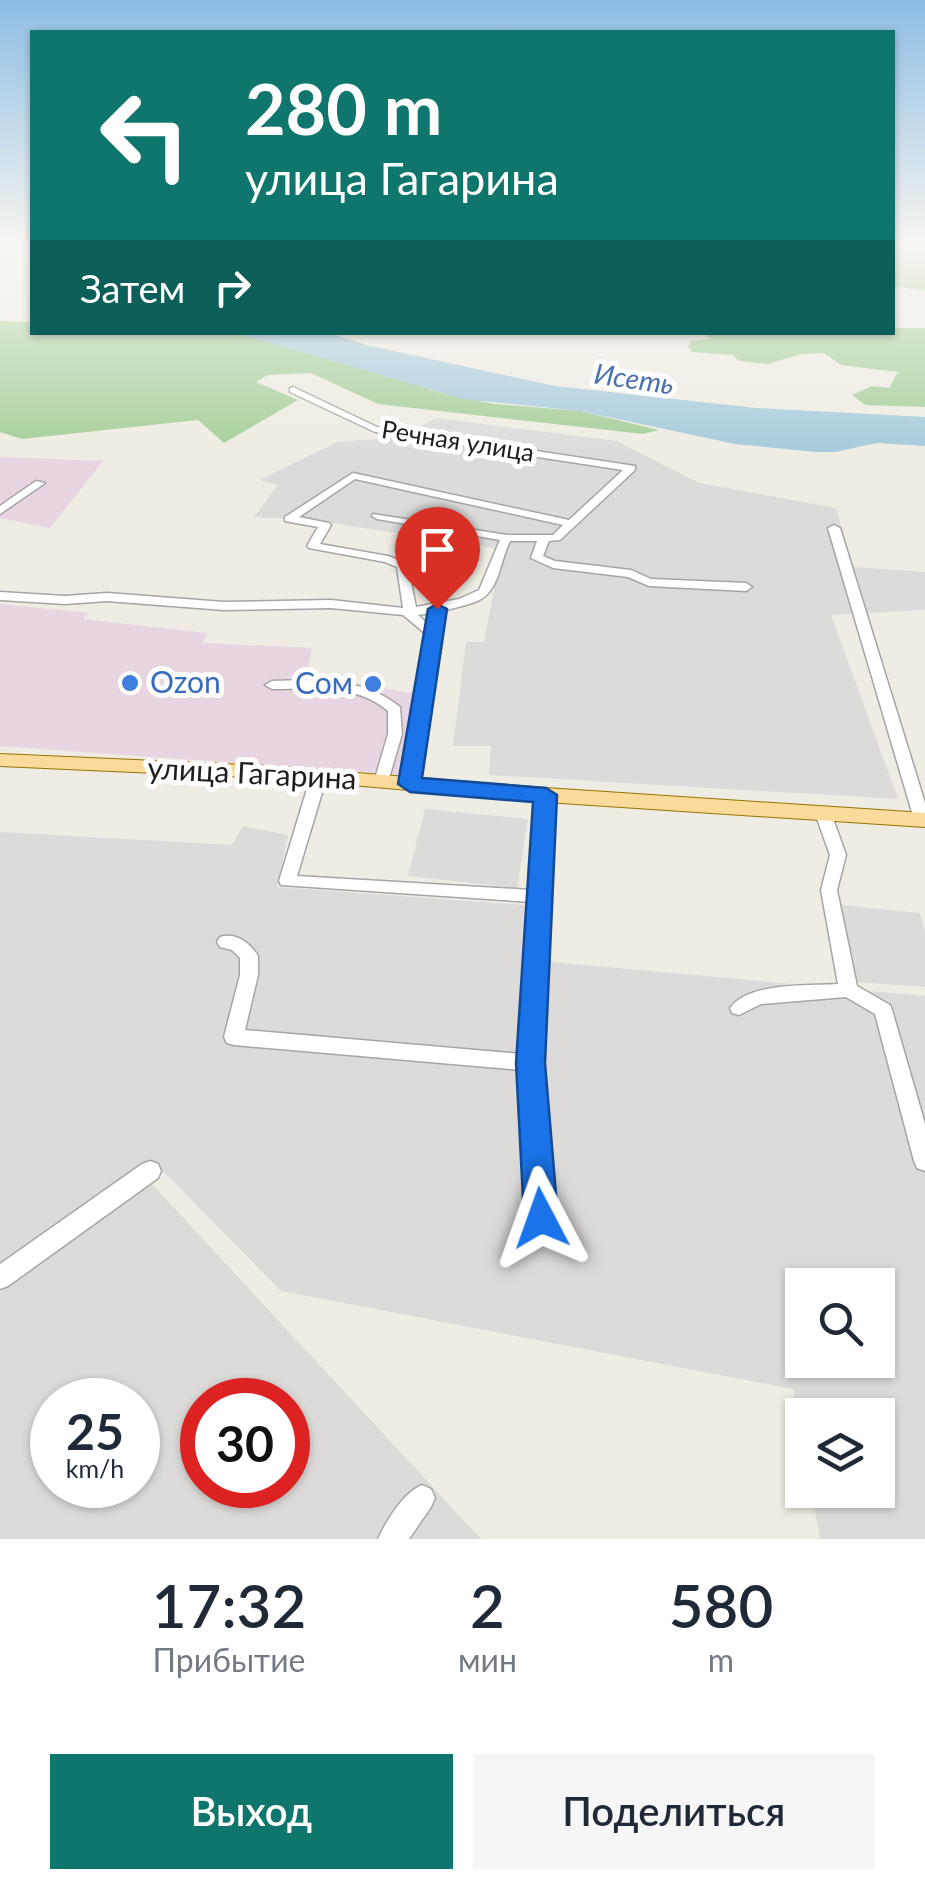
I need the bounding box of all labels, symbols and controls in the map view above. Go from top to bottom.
text: 280 m [245,66,442,150]
icon: left [80,70,210,200]
text: улица Гагарина [245,151,559,205]
icon: right [205,260,260,315]
text: Затем [80,265,185,311]
water label: Исеть [592,356,676,400]
street label: Речная улица [380,413,537,467]
pin [395,507,480,610]
icon: arrive [410,522,465,577]
place label: Ozon [150,663,221,699]
place label: Сом [295,664,353,700]
marker: Ozon [119,672,141,694]
marker: Сом [362,673,384,695]
street label: улица Гагарина [147,749,358,795]
position arrow [489,1166,593,1270]
map controls [785,1268,895,1508]
button: search [785,1268,895,1378]
speed limit sign: 30 [180,1378,310,1508]
button: layers [785,1398,895,1508]
text: 25 [66,1401,124,1461]
text: km/h [66,1453,124,1483]
text: 17:32 [152,1569,306,1641]
text: 2 [470,1569,505,1641]
text: 580 [669,1569,773,1641]
text: Прибытие [153,1640,305,1679]
text: мин [458,1640,517,1679]
text: m [708,1640,734,1679]
button: Выход [50,1754,453,1869]
button: Поделиться [473,1754,875,1869]

